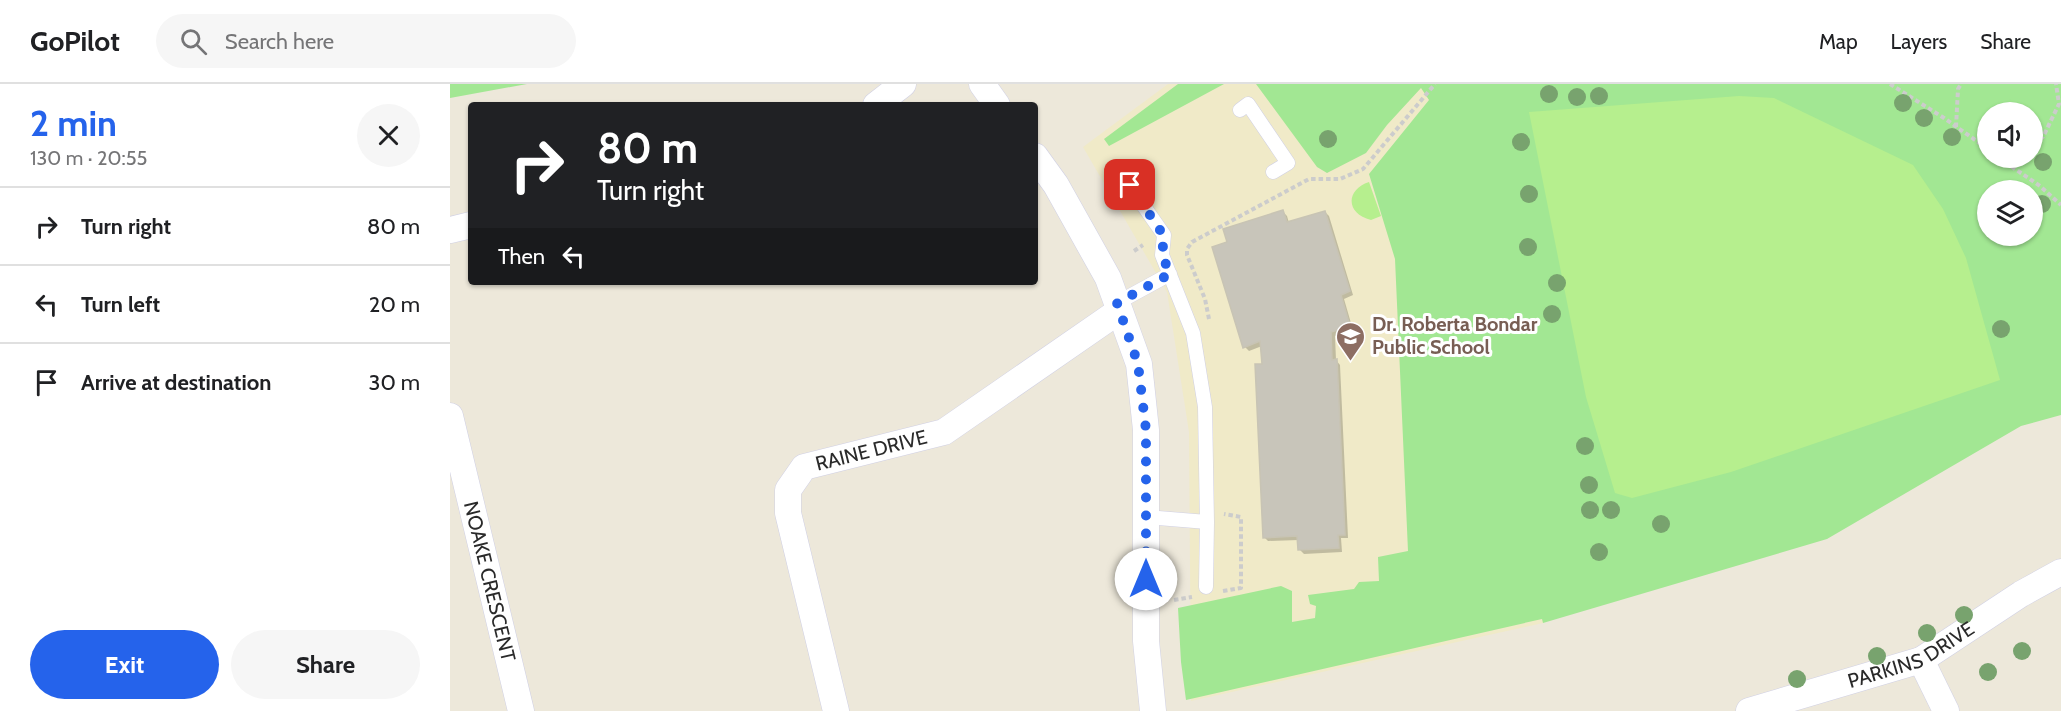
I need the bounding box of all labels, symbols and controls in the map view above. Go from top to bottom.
search box [156,14,576,68]
text: GoPilot [30,24,120,58]
icon: search [177,25,210,58]
text: Search here [225,28,334,55]
text: Map [1819,29,1858,54]
text: Layers [1891,29,1947,54]
text: Share [1980,29,2031,54]
text: 2 min [30,101,117,145]
map controls [1977,102,2043,246]
button: sound [1977,102,2043,168]
button: close [357,104,420,167]
text: 80 m [597,122,698,174]
icon: right [498,126,576,204]
text: 130 m · 20:55 [30,146,147,170]
pin [1104,159,1155,210]
icon: arrive [1113,168,1146,201]
text: Turn right [597,174,704,207]
button: layers [1977,180,2043,246]
icon: right [30,210,63,243]
text: Turn right [81,213,171,240]
text: 80 m [367,213,420,240]
icon: left [557,240,590,273]
text: Then [498,243,545,270]
icon: left [30,288,63,321]
text: Turn left [81,291,160,318]
text: 20 m [369,291,420,318]
place label: Dr. Roberta Bondar Public School [1372,312,1538,359]
school or university icon: Dr. Roberta Bondar Public School [1335,320,1367,362]
icon: arrive [30,366,63,399]
text: Arrive at destination [81,369,271,396]
text: 30 m [368,369,420,396]
street label: RAINE DRIVE [813,425,929,476]
street label: NOAKE CRESCENT [459,499,521,664]
position arrow [1114,547,1178,611]
street label: PARKINS DRIVE [1845,616,1979,693]
button: Exit [30,630,219,699]
button: Share [231,630,420,699]

